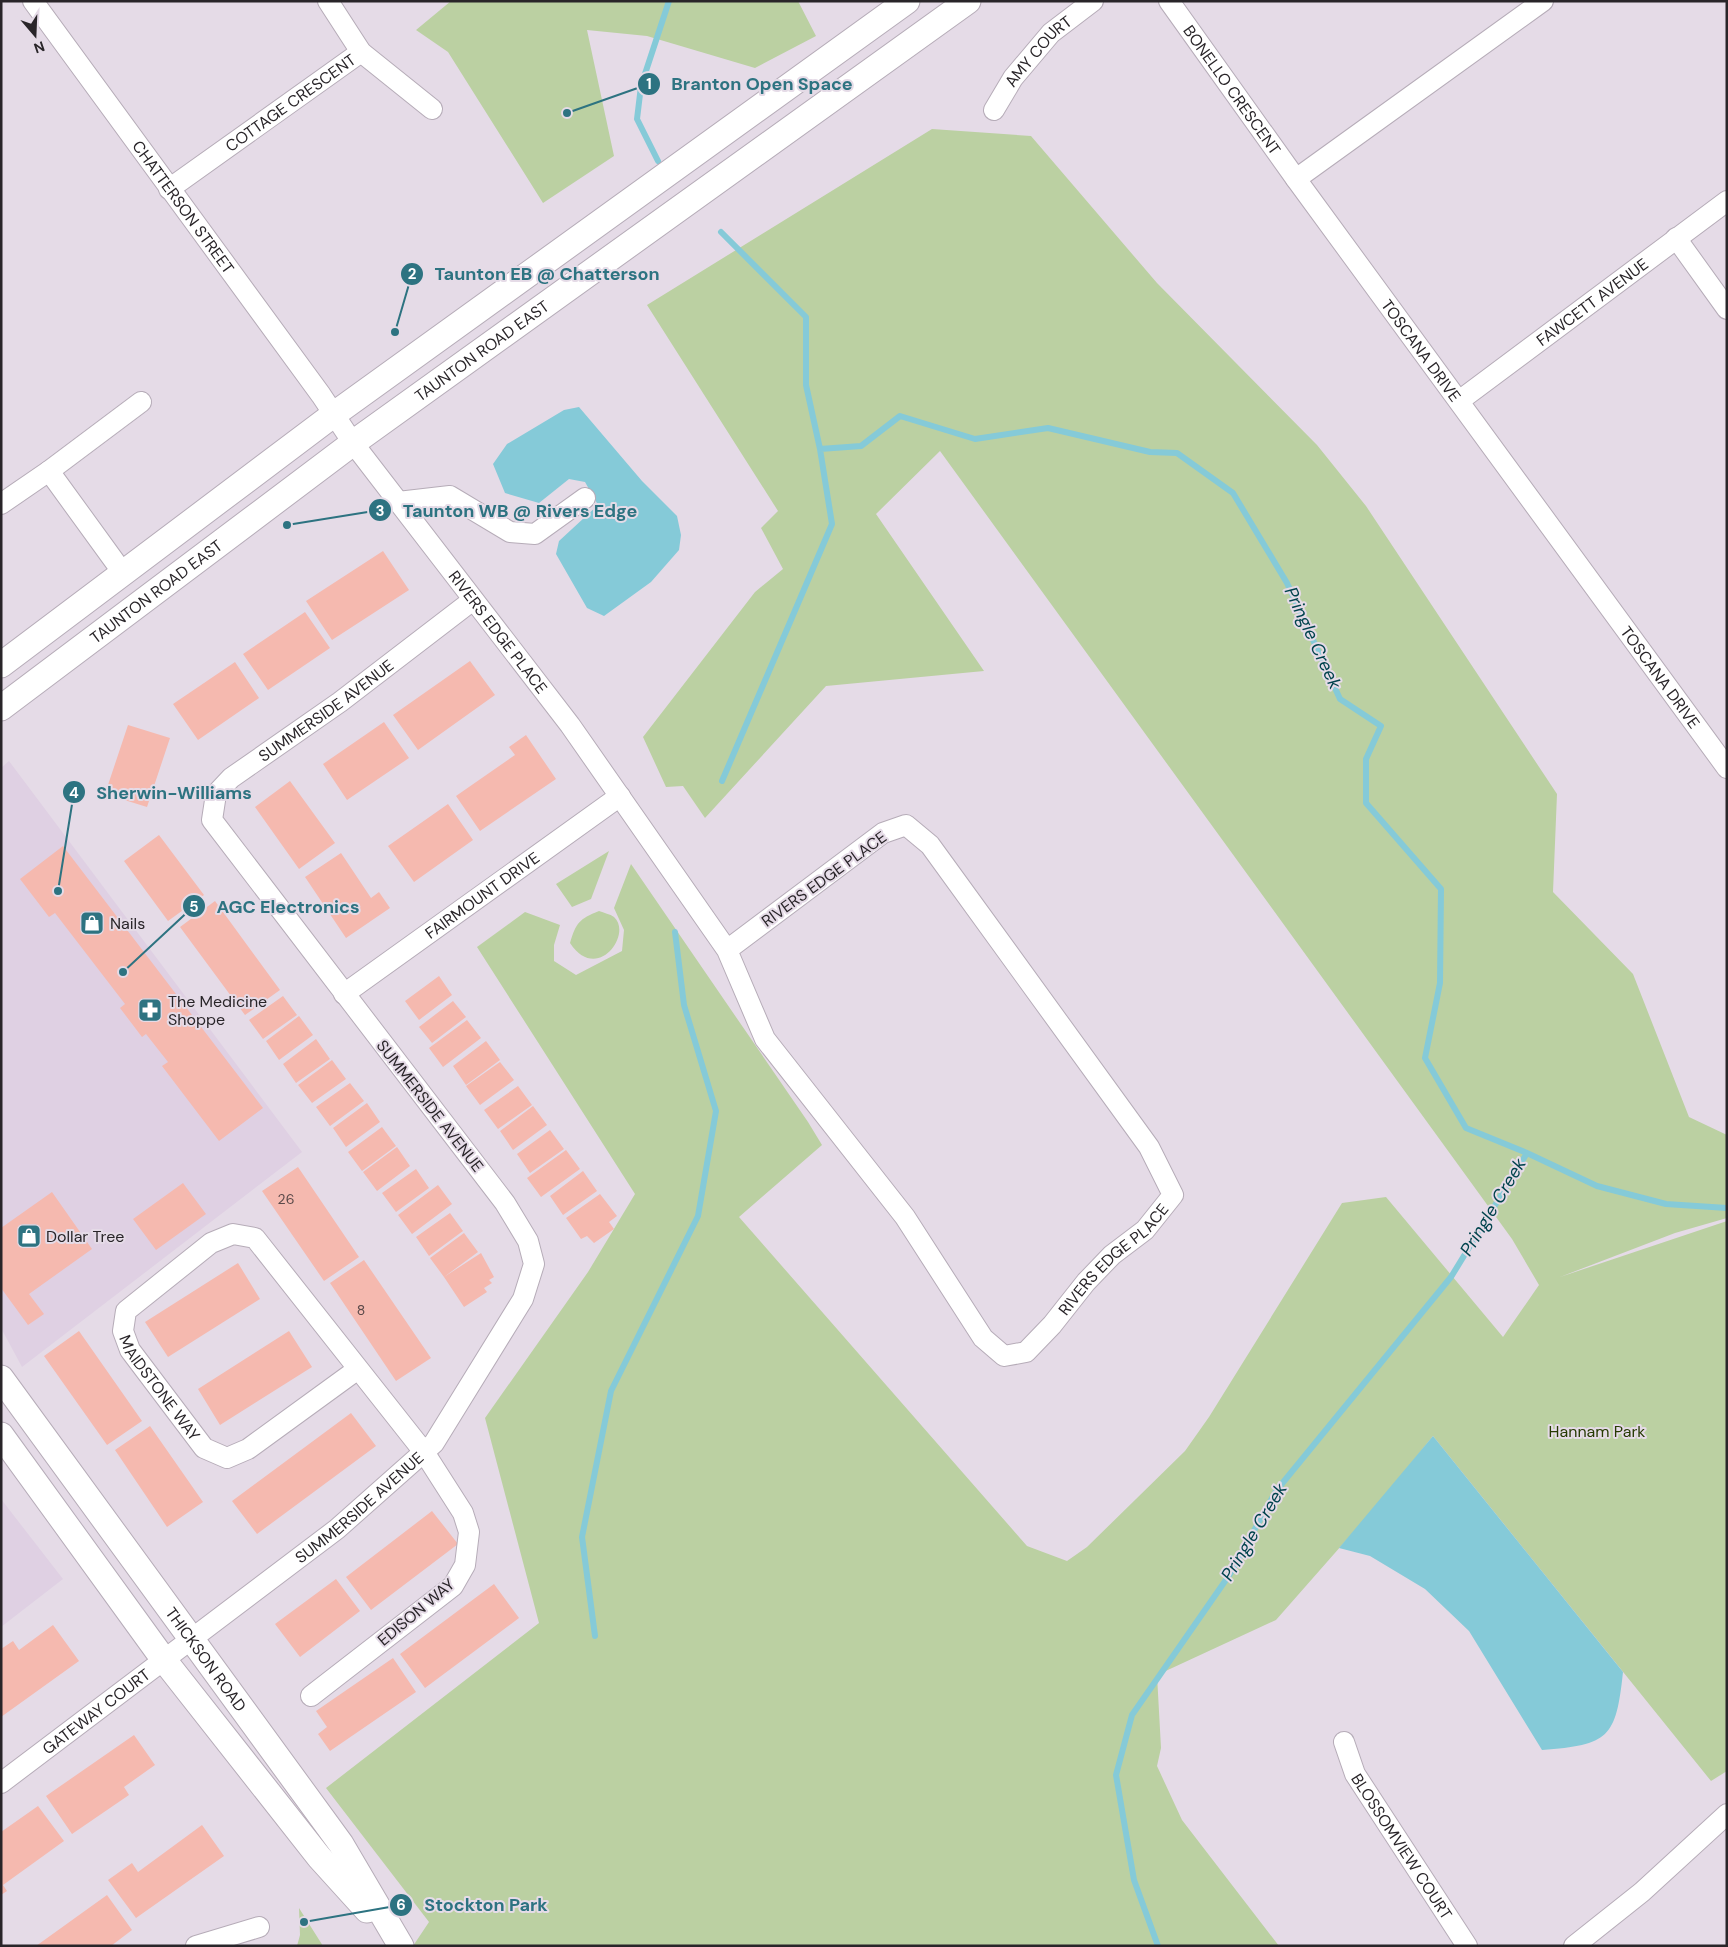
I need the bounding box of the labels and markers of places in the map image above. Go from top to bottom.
callout: Branton Open Space [636,67,863,100]
callout: Taunton EB @ Chatterson [399,257,669,290]
callout: Taunton WB @ Rivers Edge [368,494,647,527]
callout: Sherwin-Williams [61,776,262,809]
callout: AGC Electronics [182,890,370,923]
shop icon: Nails [79,910,105,936]
place label: Nails [110,913,145,934]
place label: The Medicine Shoppe [168,991,267,1030]
pharmacy icon: The Medicine Shoppe [137,997,163,1023]
shop icon: Dollar Tree [16,1223,42,1249]
place label: Dollar Tree [46,1226,124,1247]
callout: Stockton Park [389,1889,557,1922]

